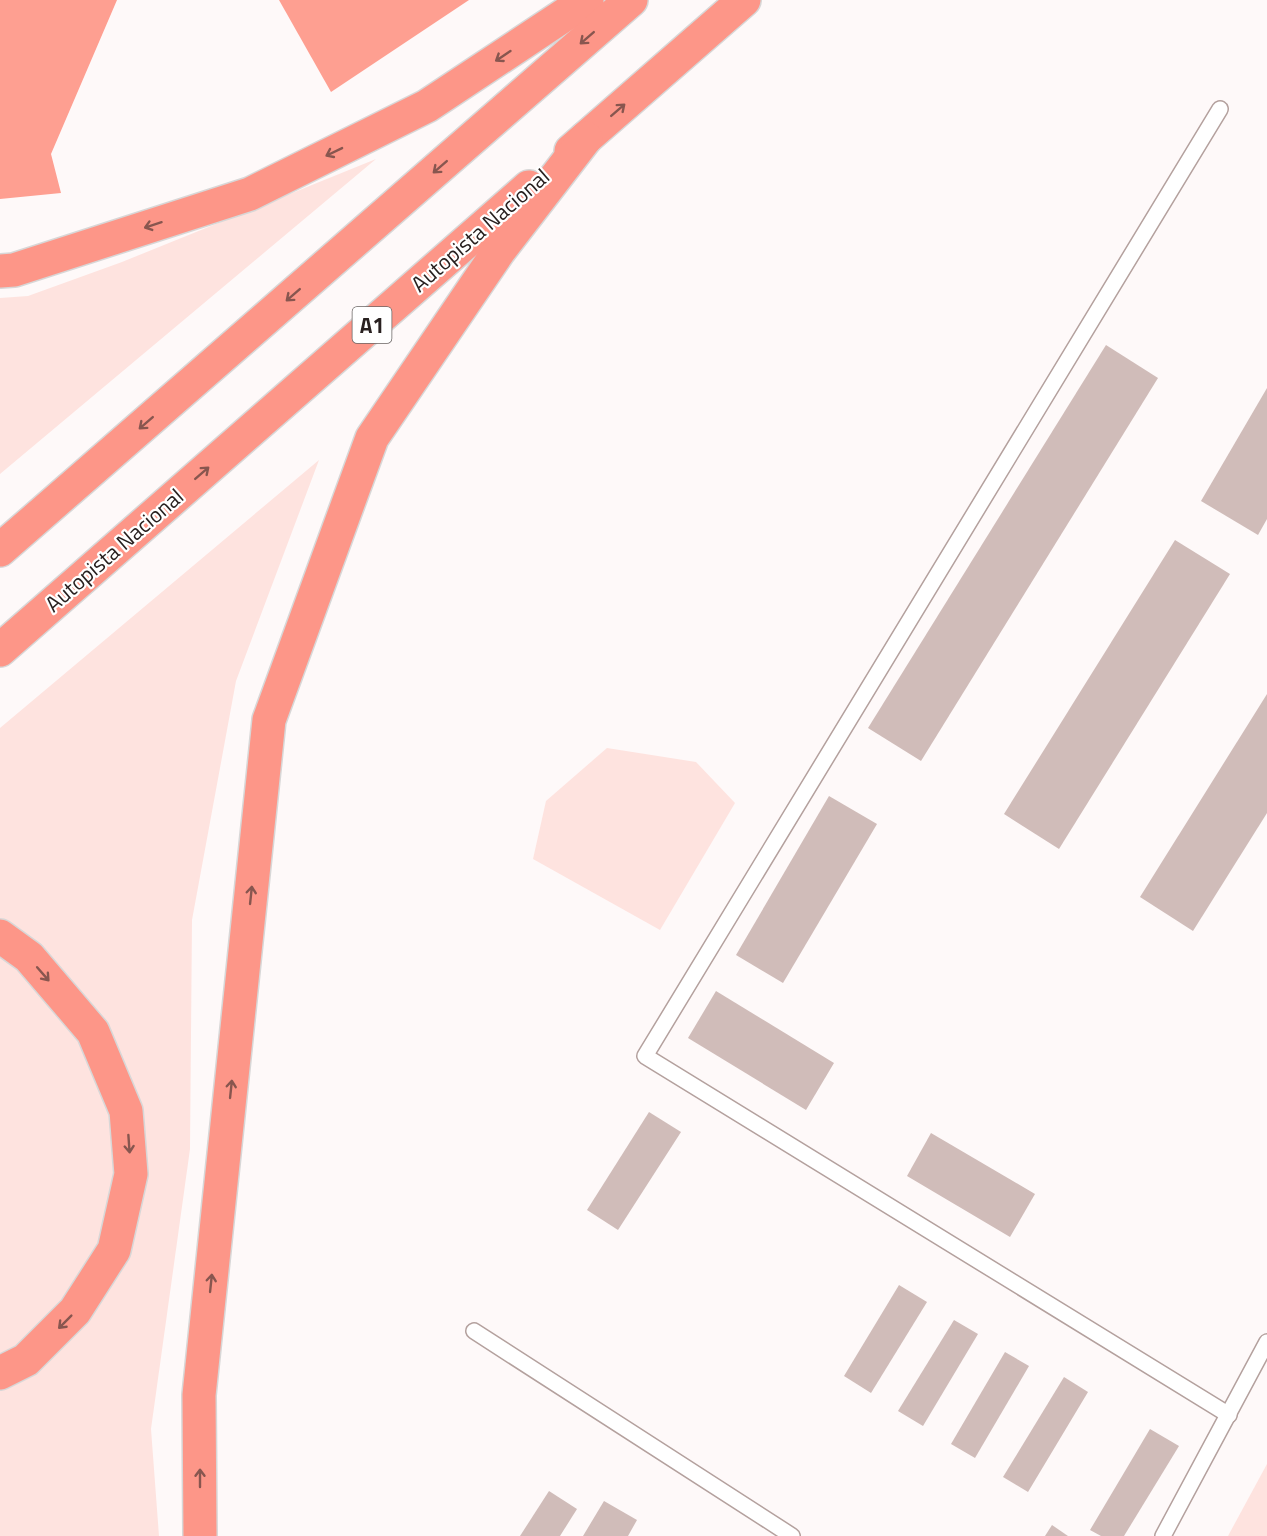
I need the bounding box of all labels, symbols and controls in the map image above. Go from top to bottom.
one-way arrow [579,32,595,45]
one-way arrow [495,50,512,62]
one-way arrow [610,103,625,117]
one-way arrow [325,147,343,159]
street label: Autopista Nacional [403,160,557,300]
one-way arrow [432,160,448,173]
one-way arrow [144,220,163,231]
one-way arrow [286,288,301,302]
road number: A1 [352,307,392,343]
one-way arrow [139,416,154,430]
one-way arrow [194,466,209,480]
street label: Autopista Nacional [37,480,191,620]
one-way arrow [246,886,257,906]
one-way arrow [37,966,50,982]
one-way arrow [226,1080,237,1100]
one-way arrow [124,1134,135,1154]
one-way arrow [206,1274,217,1294]
one-way arrow [57,1314,72,1329]
one-way arrow [194,1468,206,1488]

